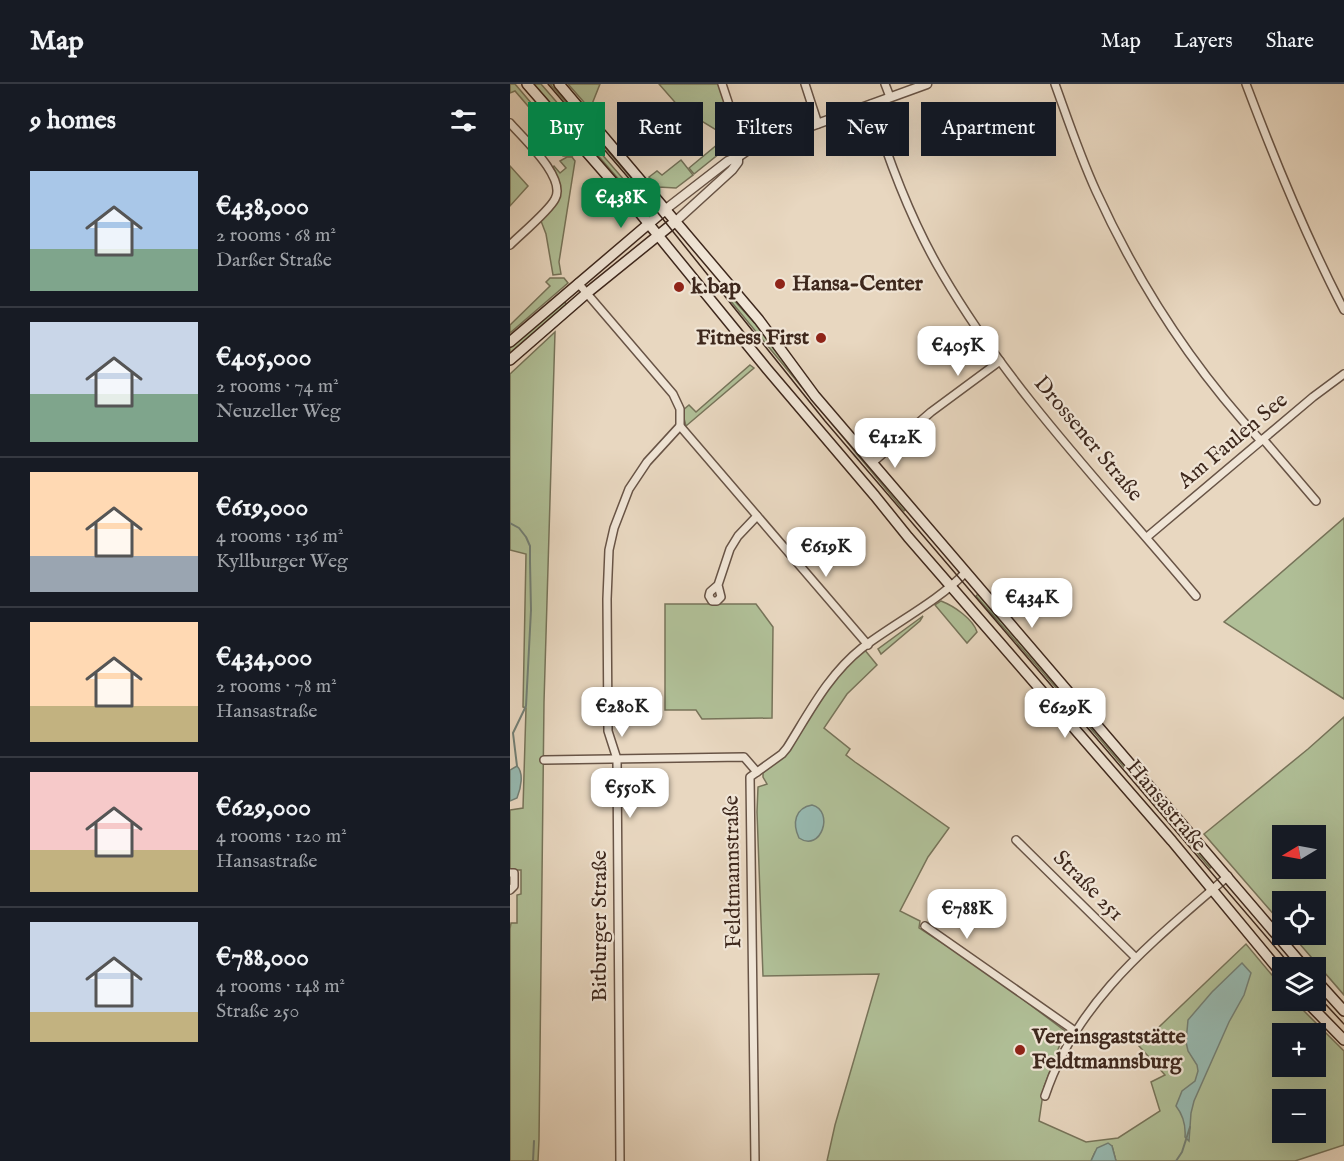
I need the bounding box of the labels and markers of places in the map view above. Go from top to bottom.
pin: €438K [579,178,663,229]
place label: Hansa-Center [792,270,924,298]
place label: k.bap [690,273,741,301]
marker: Hansa-Center [773,277,787,291]
marker: k.bap [672,280,686,294]
place label: Fitness First [696,324,809,352]
pin: €405K [916,326,1000,377]
marker: Fitness First [814,331,828,345]
pin: €412K [853,418,937,469]
pin: €619K [784,527,868,578]
pin: €434K [990,578,1074,629]
pin: €280K [580,687,664,738]
pin: €629K [1023,688,1107,739]
pin: €550K [588,768,672,819]
pin: €788K [925,889,1009,940]
place label: Vereinsgaststätte Feldtmannsburg [1031,1023,1186,1076]
marker: Vereinsgaststätte Feldtmannsburg [1013,1043,1027,1057]

